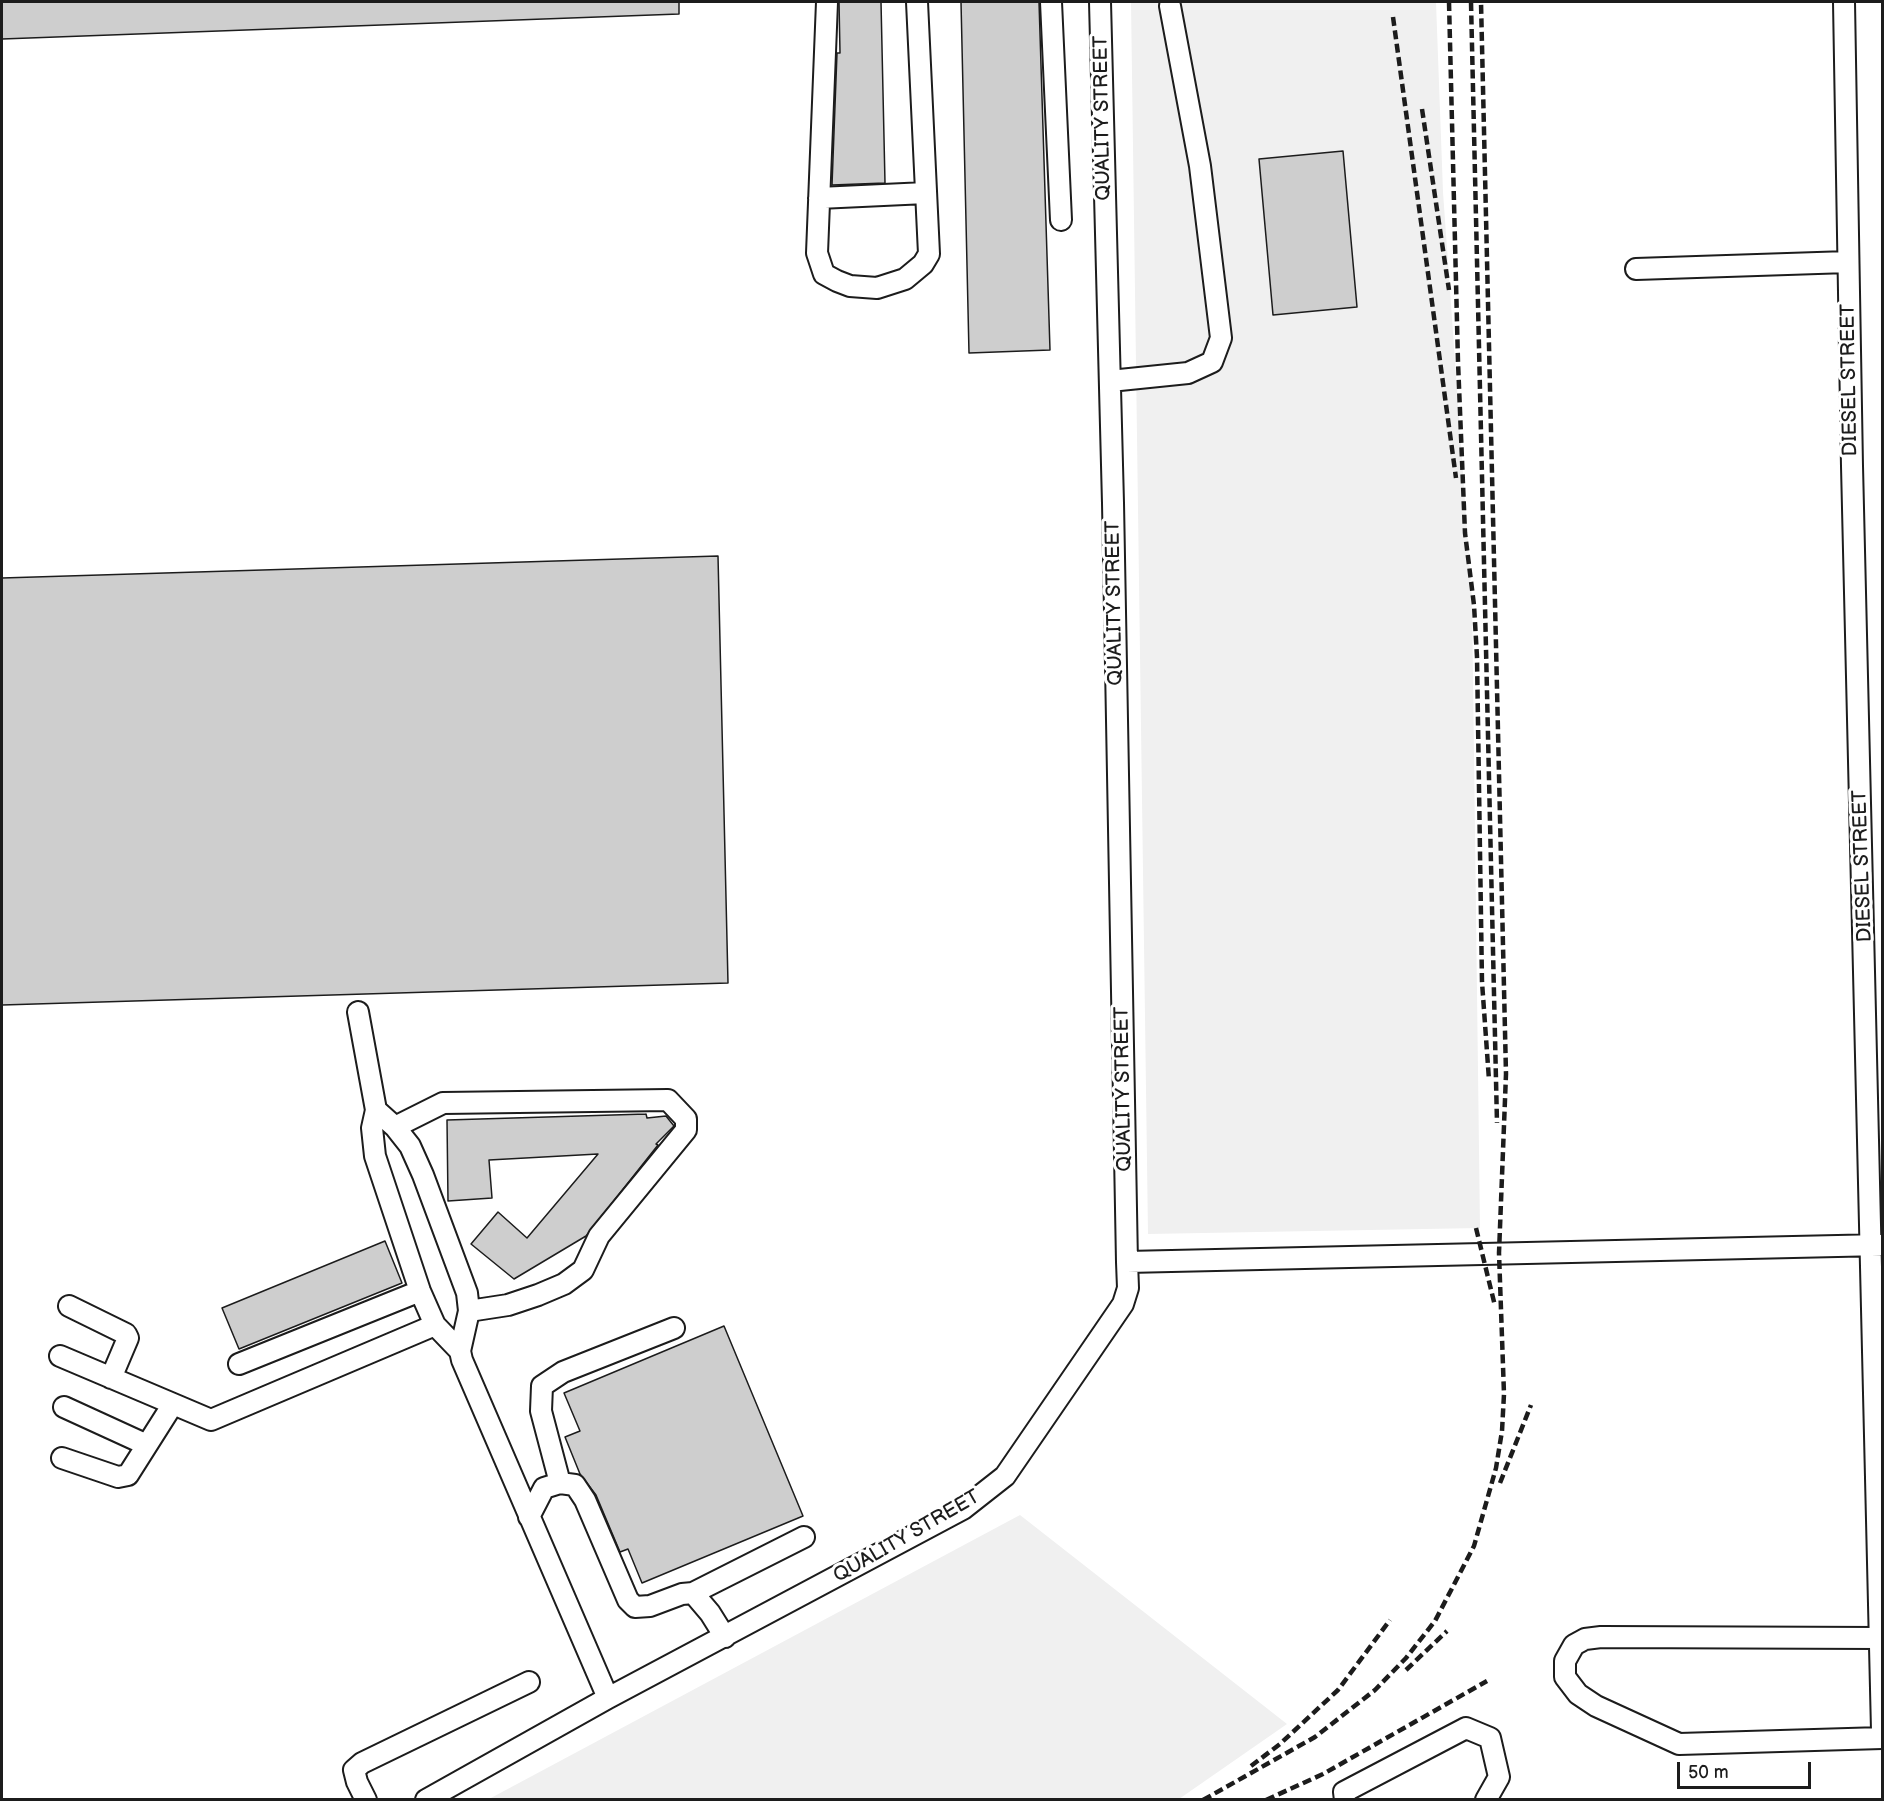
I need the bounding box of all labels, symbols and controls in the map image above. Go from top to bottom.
street label: QUALITY STREET [1090,35,1116,201]
street label: DIESEL STREET [1837,304,1863,456]
street label: QUALITY STREET [1102,520,1128,686]
street label: DIESEL STREET [1848,789,1878,943]
street label: QUALITY STREET [1111,1006,1137,1172]
street label: QUALITY STREET [830,1485,984,1589]
scale bar [1680,1750,1814,1788]
text: 50 m [1688,1762,1729,1783]

